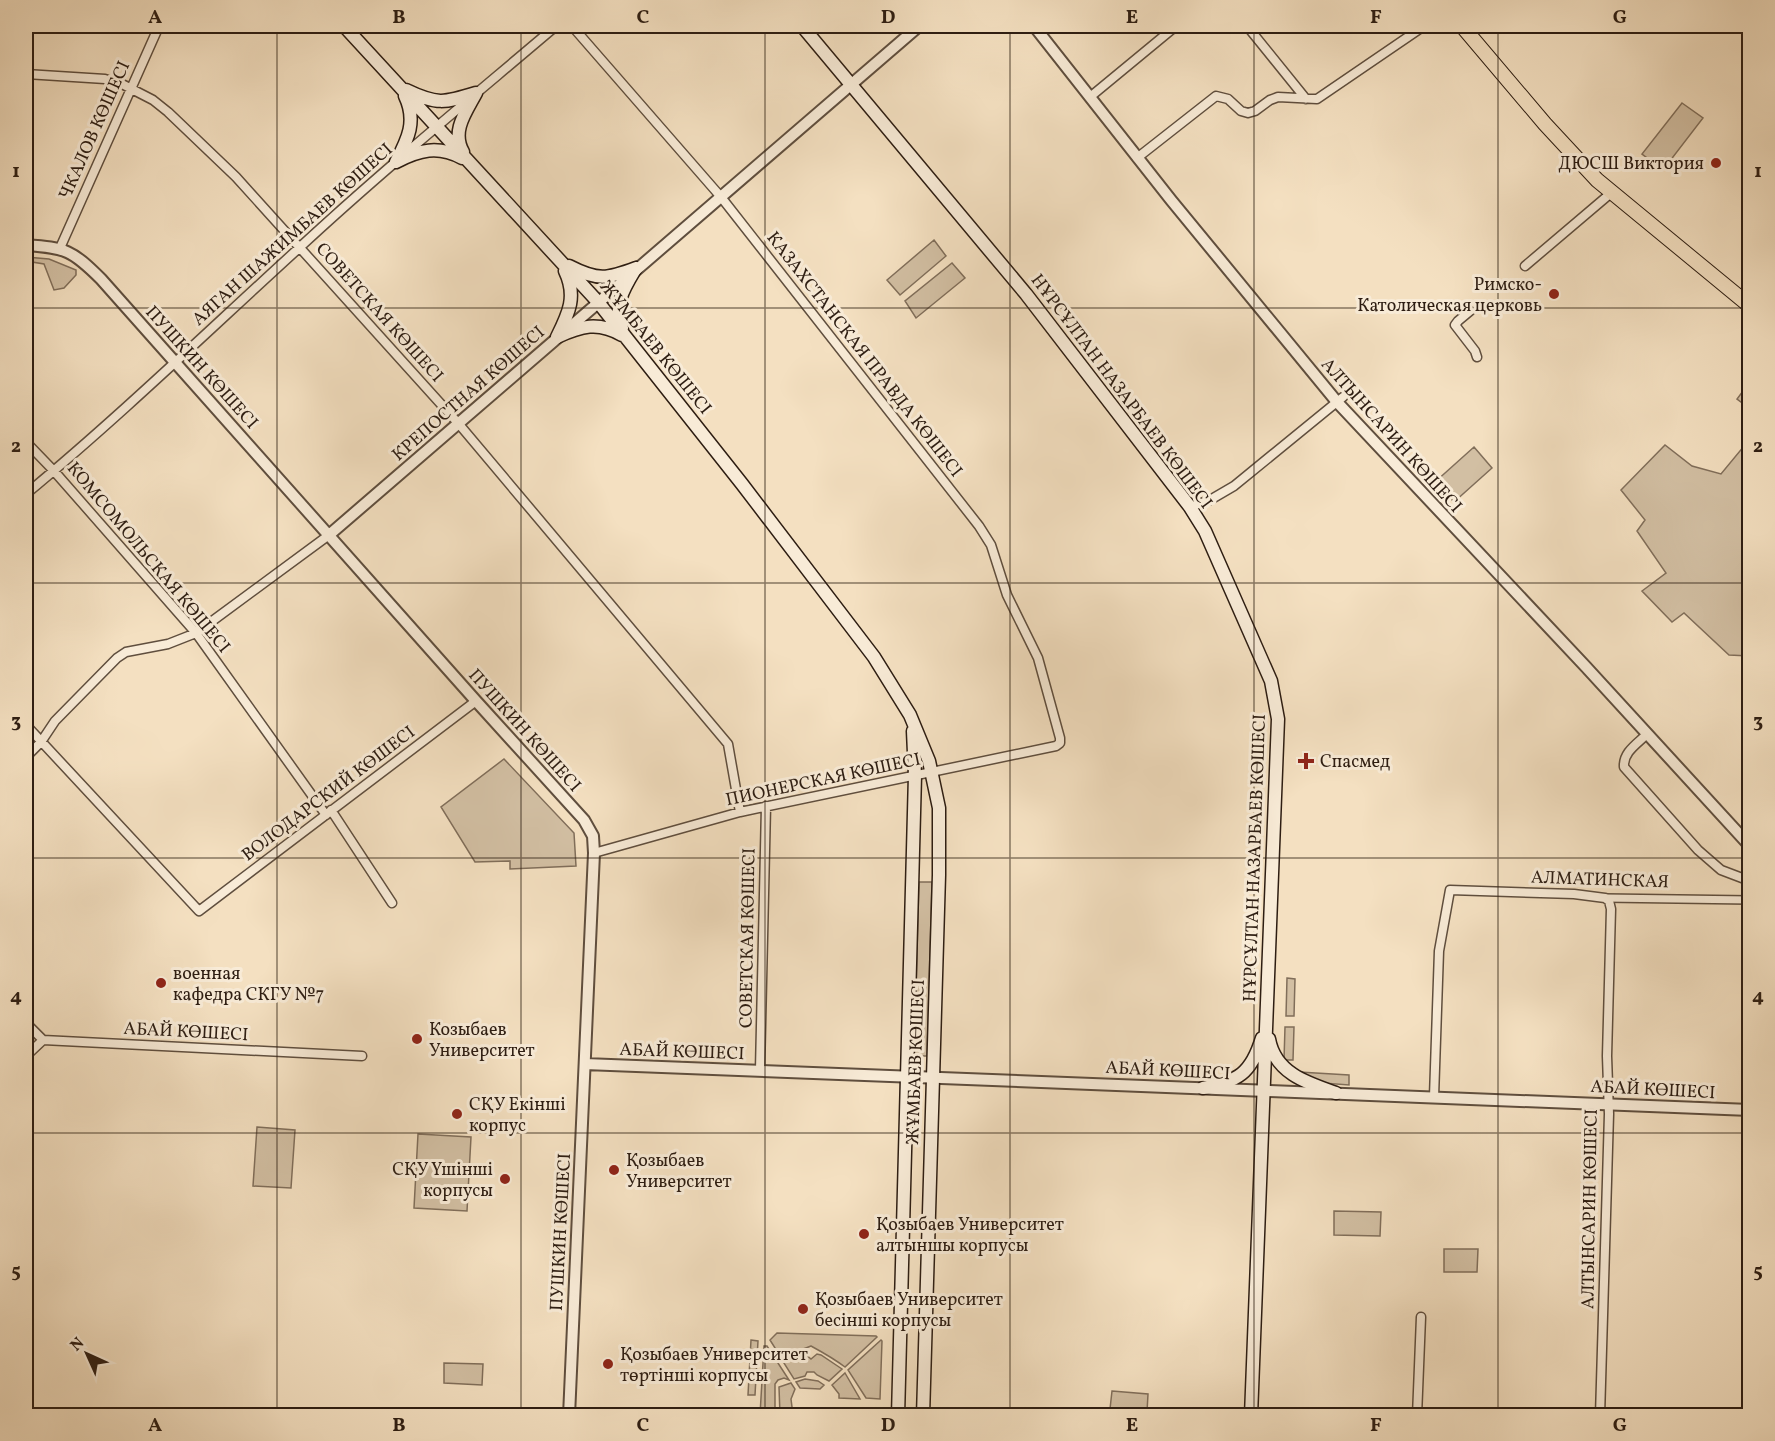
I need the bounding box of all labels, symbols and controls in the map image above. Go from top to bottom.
text: A [148,4,162,32]
text: B [392,4,406,32]
text: C [637,4,650,32]
text: D [881,4,895,32]
text: E [1126,4,1138,32]
text: F [1370,4,1382,32]
text: G [1613,4,1627,32]
street label: ЧКАЛОВ КӨШЕСІ [54,57,137,204]
street label: АЯГАН ШАЖИМБАЕВ КӨШЕСІ [187,138,399,332]
place label: ДЮСШ Виктория [1558,152,1704,177]
marker: ДЮСШ Виктория [1709,156,1723,170]
text: 1 [12,158,20,186]
text: 1 [1754,158,1762,186]
street label: КАЗАХСТАНСКАЯ ПРАВДА КӨШЕСІ [760,227,968,483]
street label: СОВЕТСКАЯ КӨШЕСІ [309,238,449,388]
street label: НҰРСҰЛТАН НАЗАРБАЕВ КӨШЕСІ [1024,269,1218,515]
place label: Римско- Католическая церковь [1357,273,1542,319]
street label: ЖҰМБАЕВ КӨШЕСІ [593,276,717,420]
marker: Римско- Католическая церковь [1547,287,1561,301]
street label: ПУШКИН КӨШЕСІ [139,301,263,435]
street label: КРЕПОСТНАЯ КӨШЕСІ [387,321,551,468]
street label: АЛТЫНСАРИН КӨШЕСІ [1315,353,1467,519]
text: 2 [11,433,21,461]
text: 2 [1753,433,1763,461]
street label: КОМСОМОЛЬСКАЯ КӨШЕСІ [60,457,235,659]
street label: ПУШКИН КӨШЕСІ [462,664,586,798]
text: 3 [11,708,21,736]
text: 3 [1753,708,1763,736]
street label: НҰРСҰЛТАН НАЗАРБАЕВ КӨШЕСІ [1238,714,1273,1003]
street label: ВОЛОДАРСКИЙ КӨШЕСІ [237,721,421,868]
street label: ПИОНЕРСКАЯ КӨШЕСІ [724,748,923,813]
place label: Спасмед [1320,750,1390,775]
marker: Спасмед [1297,752,1315,770]
street label: СОВЕТСКАЯ КӨШЕСІ [734,848,763,1028]
street label: АЛМАТИНСКАЯ [1530,866,1670,895]
place label: военная кафедра СКГУ №7 [173,962,324,1008]
marker: военная кафедра СКГУ №7 [154,976,168,990]
street label: ЖҰМБАЕВ КӨШЕСІ [901,979,932,1145]
text: 4 [10,983,22,1011]
text: 4 [1752,983,1764,1011]
street label: АБАЙ КӨШЕСІ [123,1017,249,1048]
place label: Козыбаев Университет [429,1018,535,1064]
marker: Козыбаев Университет [410,1032,424,1046]
street label: АБАЙ КӨШЕСІ [619,1038,745,1067]
street label: АБАЙ КӨШЕСІ [1105,1056,1231,1087]
street label: АБАЙ КӨШЕСІ [1590,1075,1716,1106]
place label: СҚУ Екінші корпус [469,1093,566,1139]
marker: СҚУ Екінші корпус [450,1107,464,1121]
street label: АЛТЫНСАРИН КӨШЕСІ [1576,1109,1605,1309]
place label: Қозыбаев Университет [626,1149,732,1195]
street label: ПУШКИН КӨШЕСІ [545,1152,578,1312]
place label: СҚУ Үшінші корпусы [392,1158,493,1204]
marker: Қозыбаев Университет [607,1163,621,1177]
marker: СҚУ Үшінші корпусы [498,1172,512,1186]
place label: Қозыбаев Университет алтыншы корпусы [876,1213,1064,1259]
marker: Қозыбаев Университет алтыншы корпусы [857,1227,871,1241]
text: 5 [11,1258,21,1286]
text: 5 [1753,1258,1763,1286]
place label: Қозыбаев Университет бесінші корпусы [815,1288,1003,1334]
marker: Қозыбаев Университет бесінші корпусы [796,1302,810,1316]
north arrow [57,1324,117,1384]
text: N [66,1333,90,1357]
place label: Қозыбаев Университет төртінші корпусы [620,1343,808,1389]
marker: Қозыбаев Университет төртінші корпусы [601,1357,615,1371]
text: A [148,1412,162,1440]
text: B [392,1412,406,1440]
text: C [637,1412,650,1440]
text: D [881,1412,895,1440]
text: E [1126,1412,1138,1440]
text: F [1370,1412,1382,1440]
text: G [1613,1412,1627,1440]

